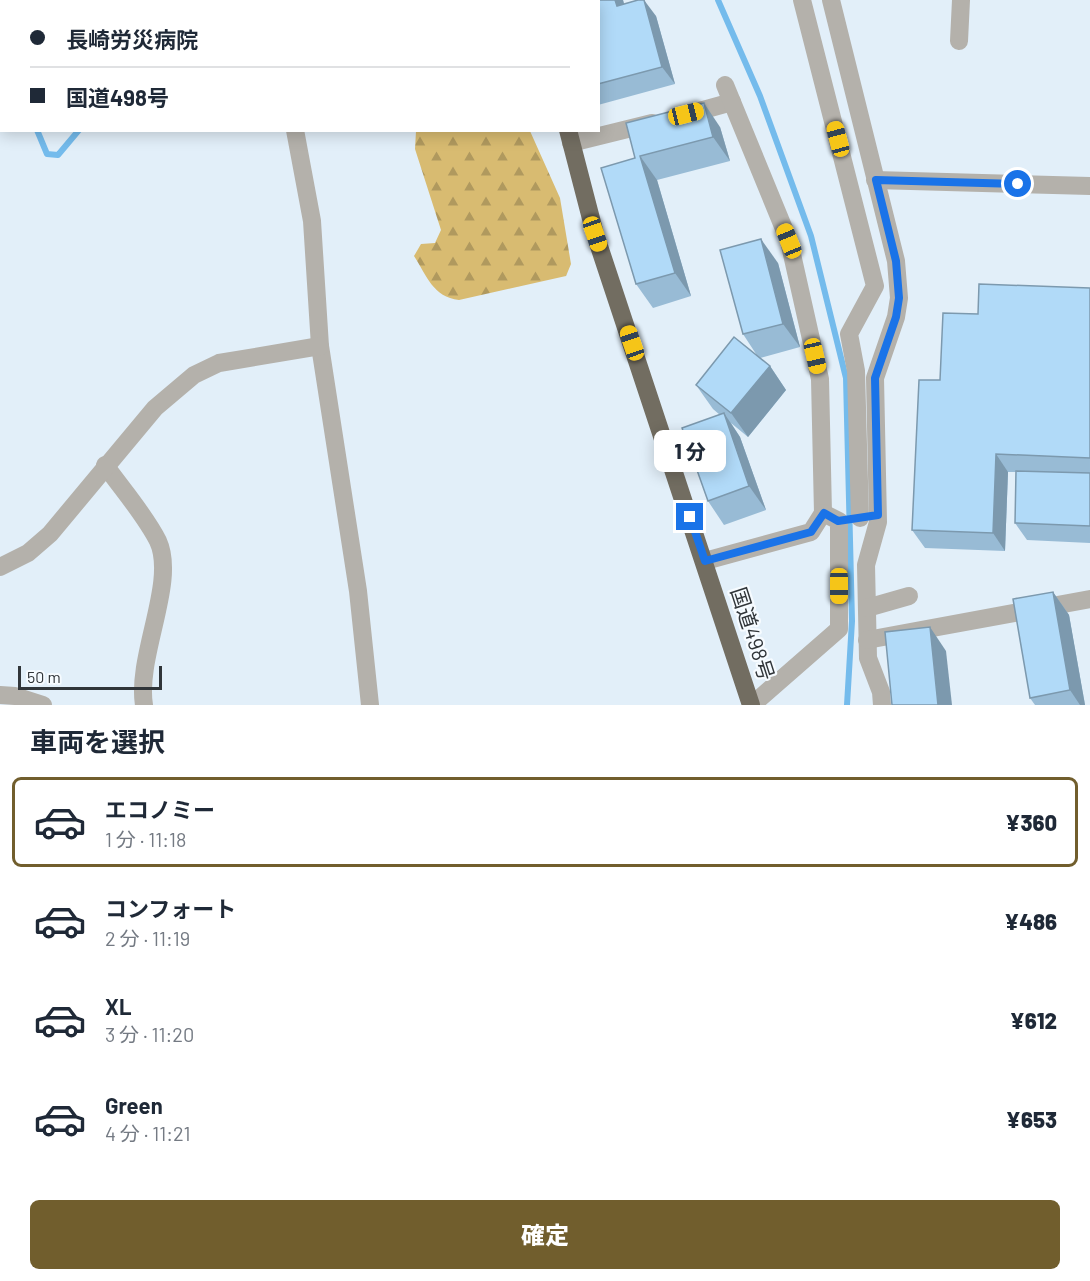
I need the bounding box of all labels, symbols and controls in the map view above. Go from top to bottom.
text: 長崎労災病院 [66,26,198,52]
text: 国道498号 [66,84,169,110]
car [666,101,706,127]
car [825,119,851,159]
route start [1004,170,1031,197]
car [581,214,609,254]
car [774,221,804,261]
car [618,323,646,363]
car [802,336,828,376]
callout: 1 分 [654,430,726,472]
text: 1 分 [674,439,706,463]
route end [676,503,703,530]
car [830,568,848,604]
street label: 国道498号 [727,584,780,683]
scale bar [18,663,162,690]
text: 50 m [27,667,61,686]
text: 車両を選択 [30,725,165,757]
icon: car [33,795,87,849]
text: エコノミー [105,796,215,822]
text: ¥360 [1005,809,1057,835]
text: 1 分 · 11:18 [105,827,186,851]
icon: car [33,894,87,948]
text: コンフォート [105,895,236,921]
text: ¥486 [1004,908,1057,934]
text: 2 分 · 11:19 [105,926,190,950]
icon: car [33,993,87,1047]
text: XL [105,993,131,1019]
text: ¥612 [1010,1007,1057,1033]
text: 3 分 · 11:20 [105,1022,194,1046]
icon: car [33,1092,87,1146]
text: Green [105,1092,163,1118]
text: ¥653 [1006,1106,1057,1132]
text: 4 分 · 11:21 [105,1121,191,1145]
button: 確定 [30,1200,1060,1269]

